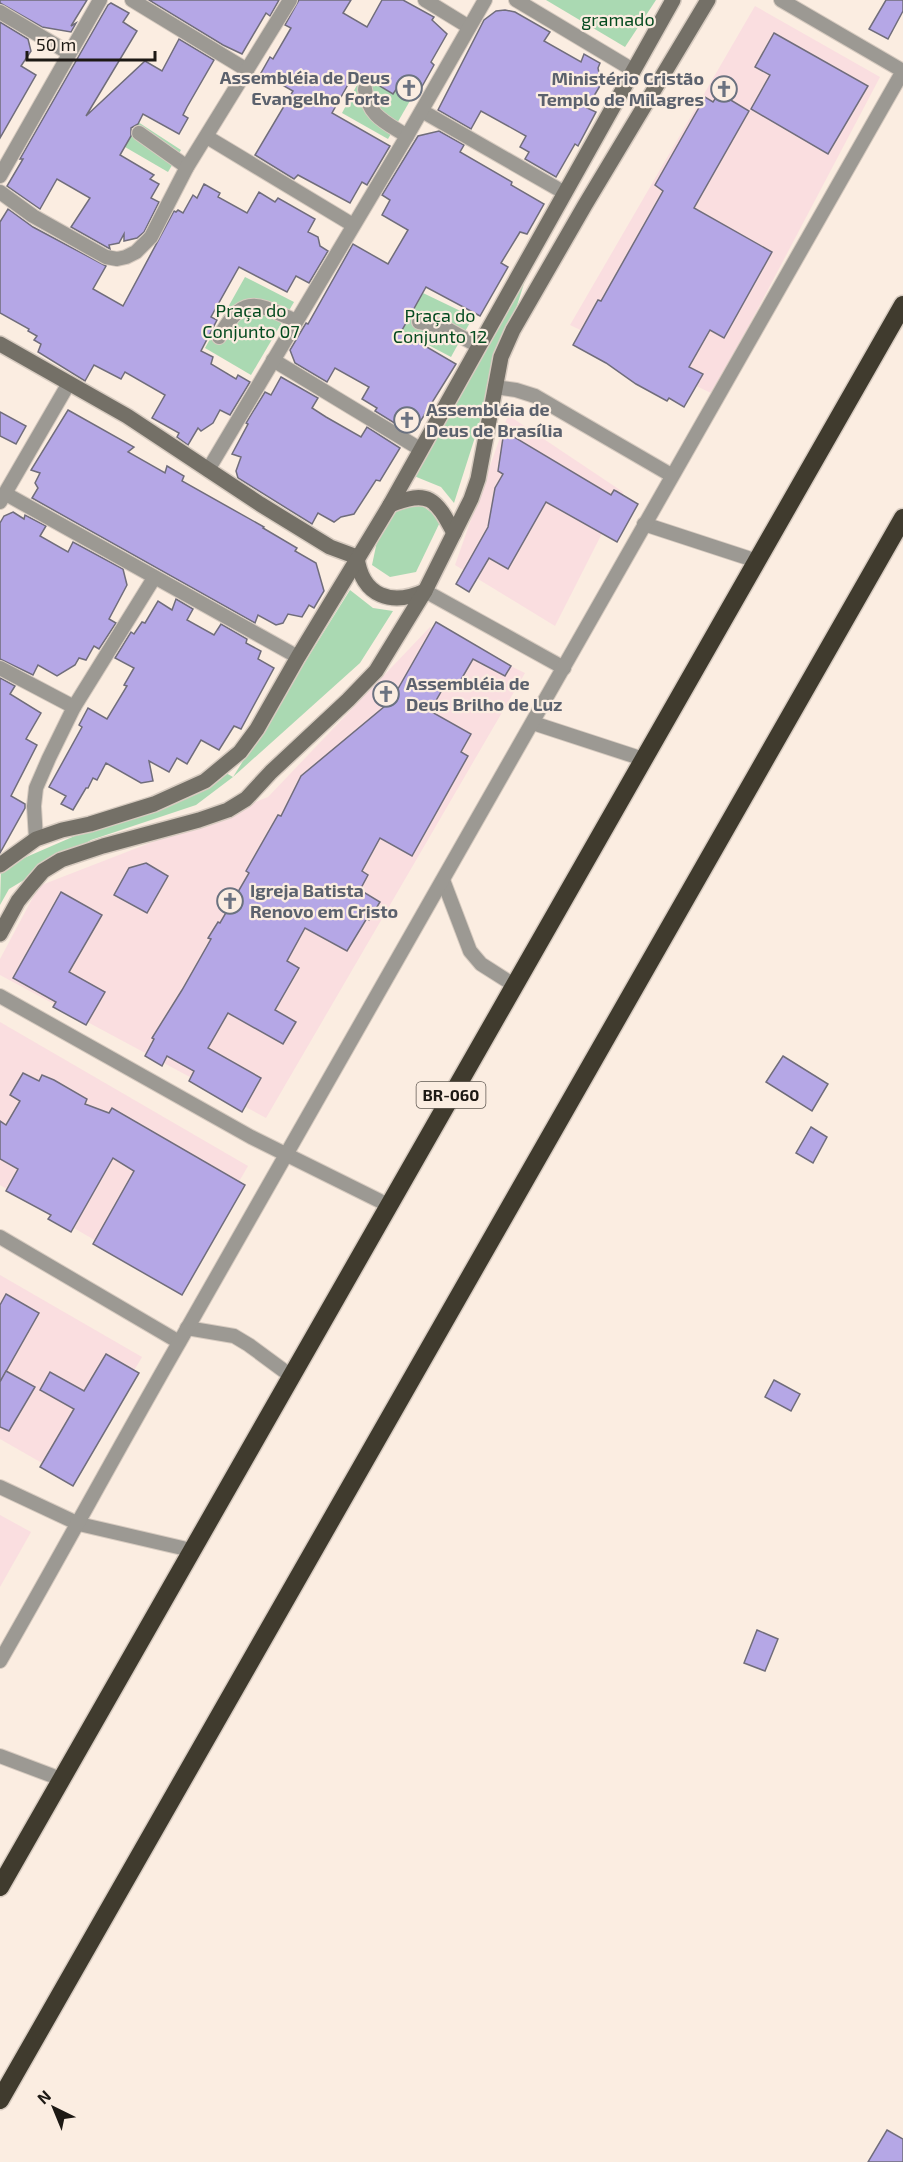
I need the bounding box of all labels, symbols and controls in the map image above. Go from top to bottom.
park label: gramado [581,8,655,30]
scale bar [27,24,154,62]
text: 50 m [36,33,76,55]
place label: Assembléia de Deus Evangelho Forte [220,66,390,109]
place label: Ministério Cristão Templo de Milagres [538,67,704,110]
church icon: Assembléia de Deus Evangelho Forte [394,73,424,103]
church icon: Ministério Cristão Templo de Milagres [709,74,739,104]
park label: Praça do Conjunto 07 [202,299,300,342]
park label: Praça do Conjunto 12 [393,304,487,347]
place label: Assembléia de Deus de Brasília [426,398,563,441]
church icon: Assembléia de Deus de Brasília [392,405,422,435]
place label: Assembléia de Deus Brilho de Luz [406,672,563,715]
church icon: Assembléia de Deus Brilho de Luz [371,679,401,709]
place label: Igreja Batista Renovo em Cristo [250,879,398,922]
church icon: Igreja Batista Renovo em Cristo [215,886,245,916]
road number: BR-060 [416,1082,486,1108]
north arrow [24,2078,84,2138]
text: N [33,2086,54,2108]

